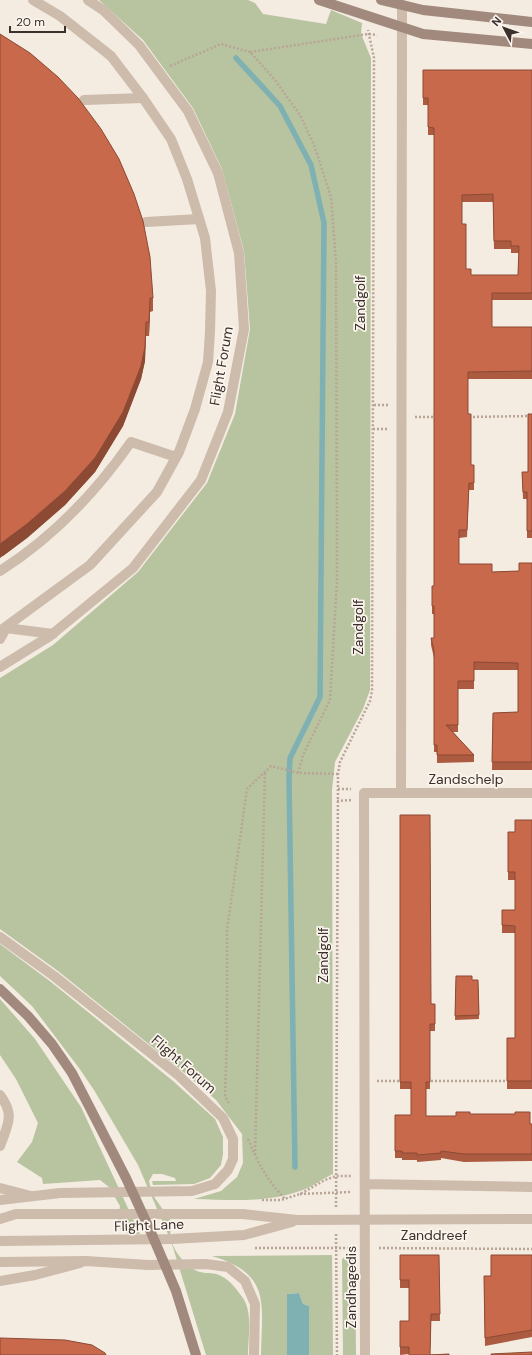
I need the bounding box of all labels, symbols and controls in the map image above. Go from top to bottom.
scale bar [10,8,65,34]
north arrow [484,8,524,48]
text: 20 m [16,14,45,30]
text: N [489,14,504,29]
street label: Zandgolf [351,275,369,331]
street label: Flight Forum [205,325,237,407]
street label: Zandgolf [349,599,367,655]
street label: Zandschelp [429,770,504,788]
street label: Zandgolf [314,927,332,983]
street label: Flight Forum [148,1031,220,1097]
street label: Flight Lane [114,1215,184,1235]
street label: Zanddreef [401,1226,467,1244]
street label: Zandhagedis [342,1246,360,1328]

